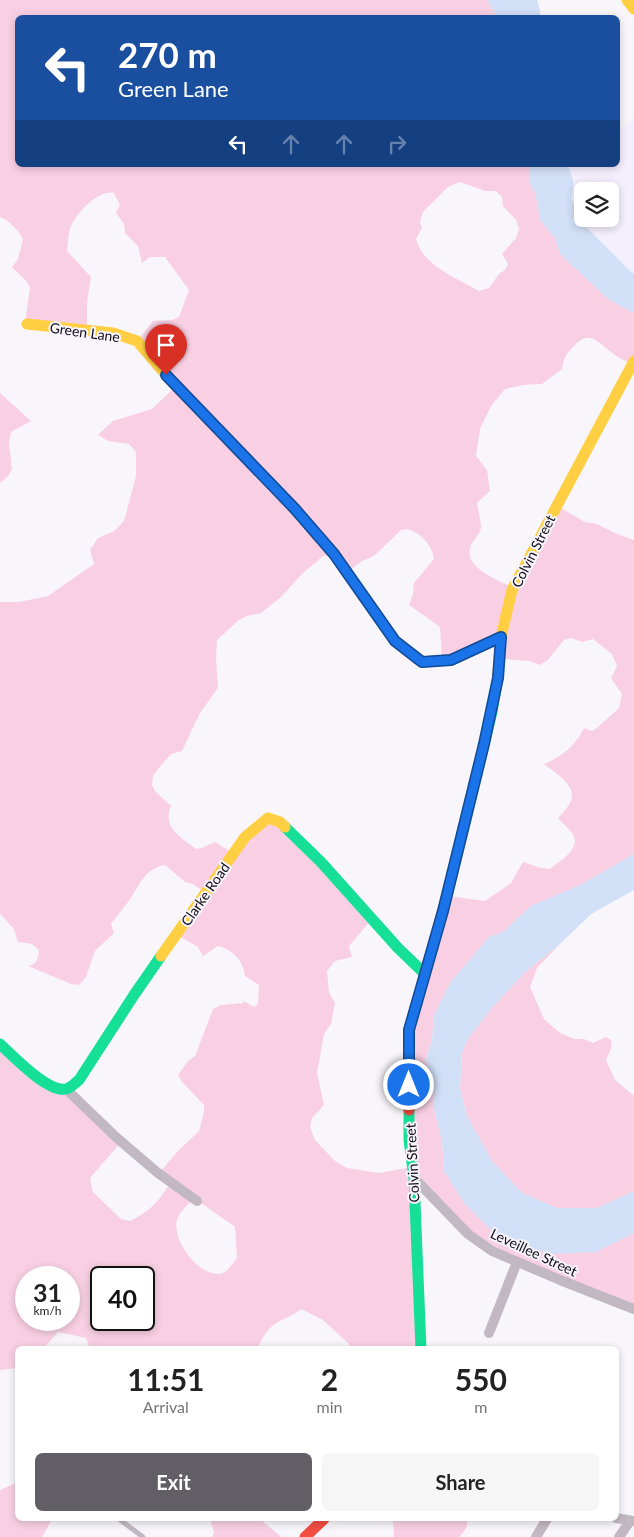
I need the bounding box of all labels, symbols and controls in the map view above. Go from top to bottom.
text: 270 m [118,33,217,75]
icon: left [35,35,100,100]
text: Green Lane [118,75,229,102]
icon: left [224,130,252,158]
icon: ahead [277,130,305,158]
icon: ahead [330,130,358,158]
icon: right [383,130,411,158]
map controls [574,182,619,227]
button: layers [574,182,619,227]
street label: Green Lane [49,319,121,345]
pin [145,324,187,375]
icon: arrive [152,331,180,359]
street label: Colvin Street [507,512,559,590]
street label: Clarke Road [177,859,233,929]
position arrow [382,1058,434,1110]
street label: Colvin Street [401,1123,423,1203]
street label: Leveillee Street [488,1225,580,1279]
speed limit sign: 40 [90,1266,155,1331]
text: 31 [33,1277,62,1307]
text: km/h [33,1303,62,1318]
text: 11:51 [127,1361,204,1397]
text: 2 [321,1361,338,1397]
text: 550 [455,1361,507,1397]
text: Arrival [143,1397,189,1416]
text: min [317,1397,343,1416]
text: m [474,1397,487,1416]
button: Exit [35,1453,312,1511]
button: Share [322,1453,599,1511]

